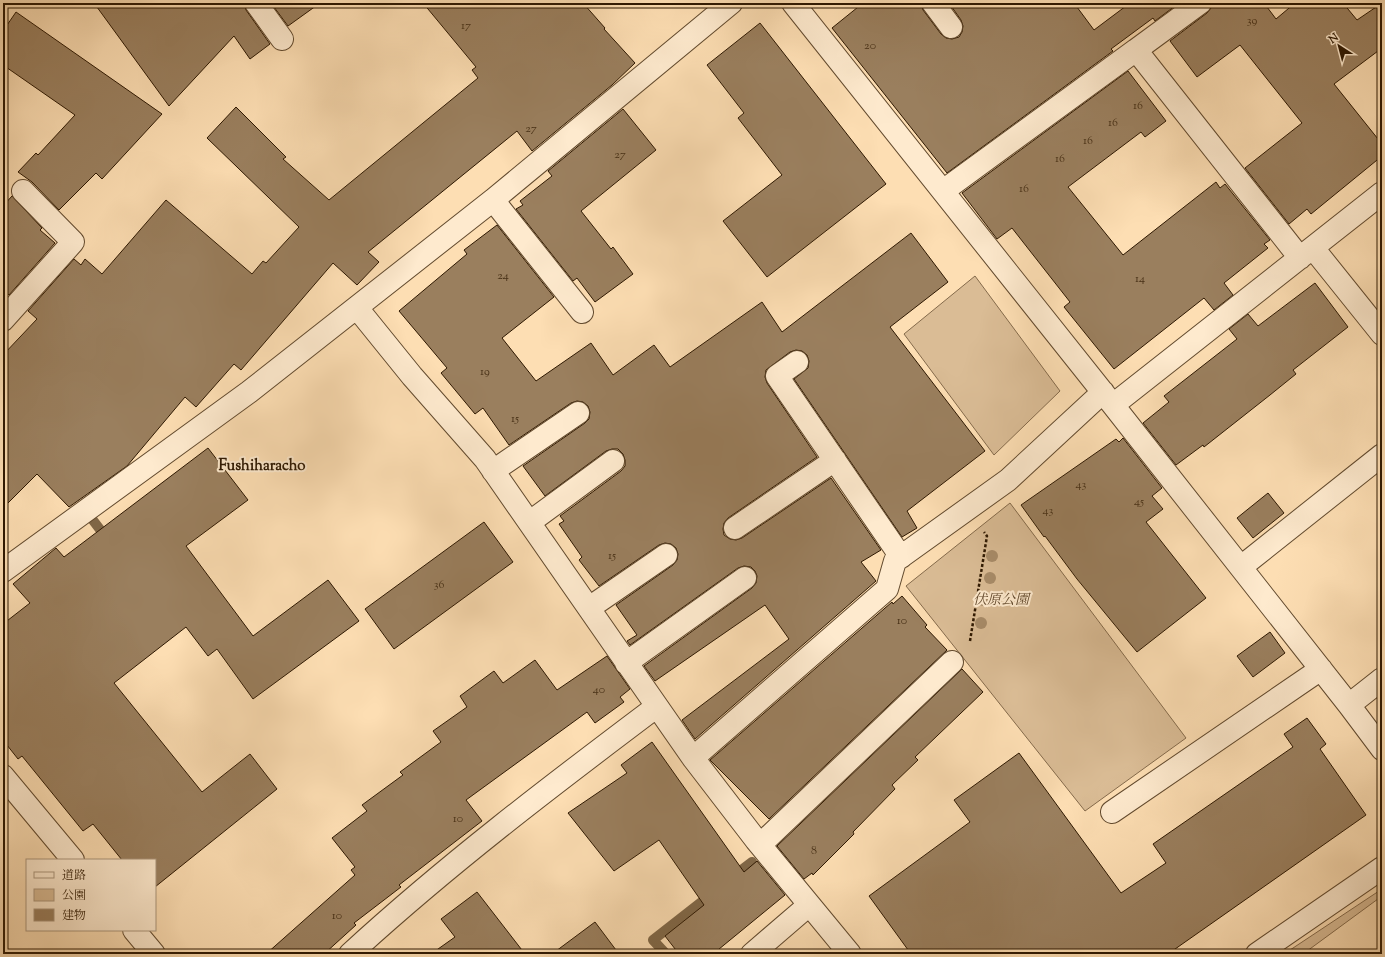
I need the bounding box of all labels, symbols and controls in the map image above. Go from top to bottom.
house number: 39 [1247,12,1257,30]
house number: 17 [461,17,471,35]
north arrow [1319,26,1359,66]
text: N [1325,30,1342,48]
house number: 20 [864,37,876,55]
house number: 16 [1133,97,1143,115]
house number: 16 [1108,114,1118,132]
house number: 27 [525,120,537,138]
house number: 16 [1083,132,1093,150]
house number: 27 [614,146,626,164]
house number: 16 [1055,150,1065,168]
house number: 16 [1019,180,1029,198]
house number: 24 [497,267,509,285]
house number: 14 [1135,270,1145,288]
house number: 19 [480,363,490,381]
house number: 15 [511,410,519,428]
district label: Fushiharacho [218,456,306,477]
house number: 43 [1076,476,1087,494]
house number: 45 [1134,493,1144,511]
house number: 43 [1043,502,1054,520]
house number: 15 [608,547,616,565]
house number: 36 [434,576,444,594]
park label: 伏原公園 [973,591,1031,611]
house number: 10 [897,612,907,630]
house number: 40 [593,681,605,699]
house number: 10 [453,810,463,828]
house number: 8 [811,842,817,860]
legend [26,859,156,931]
text: 道路 [62,867,86,885]
text: 公園 [62,887,86,905]
text: 建物 [62,907,86,925]
house number: 10 [332,907,342,925]

